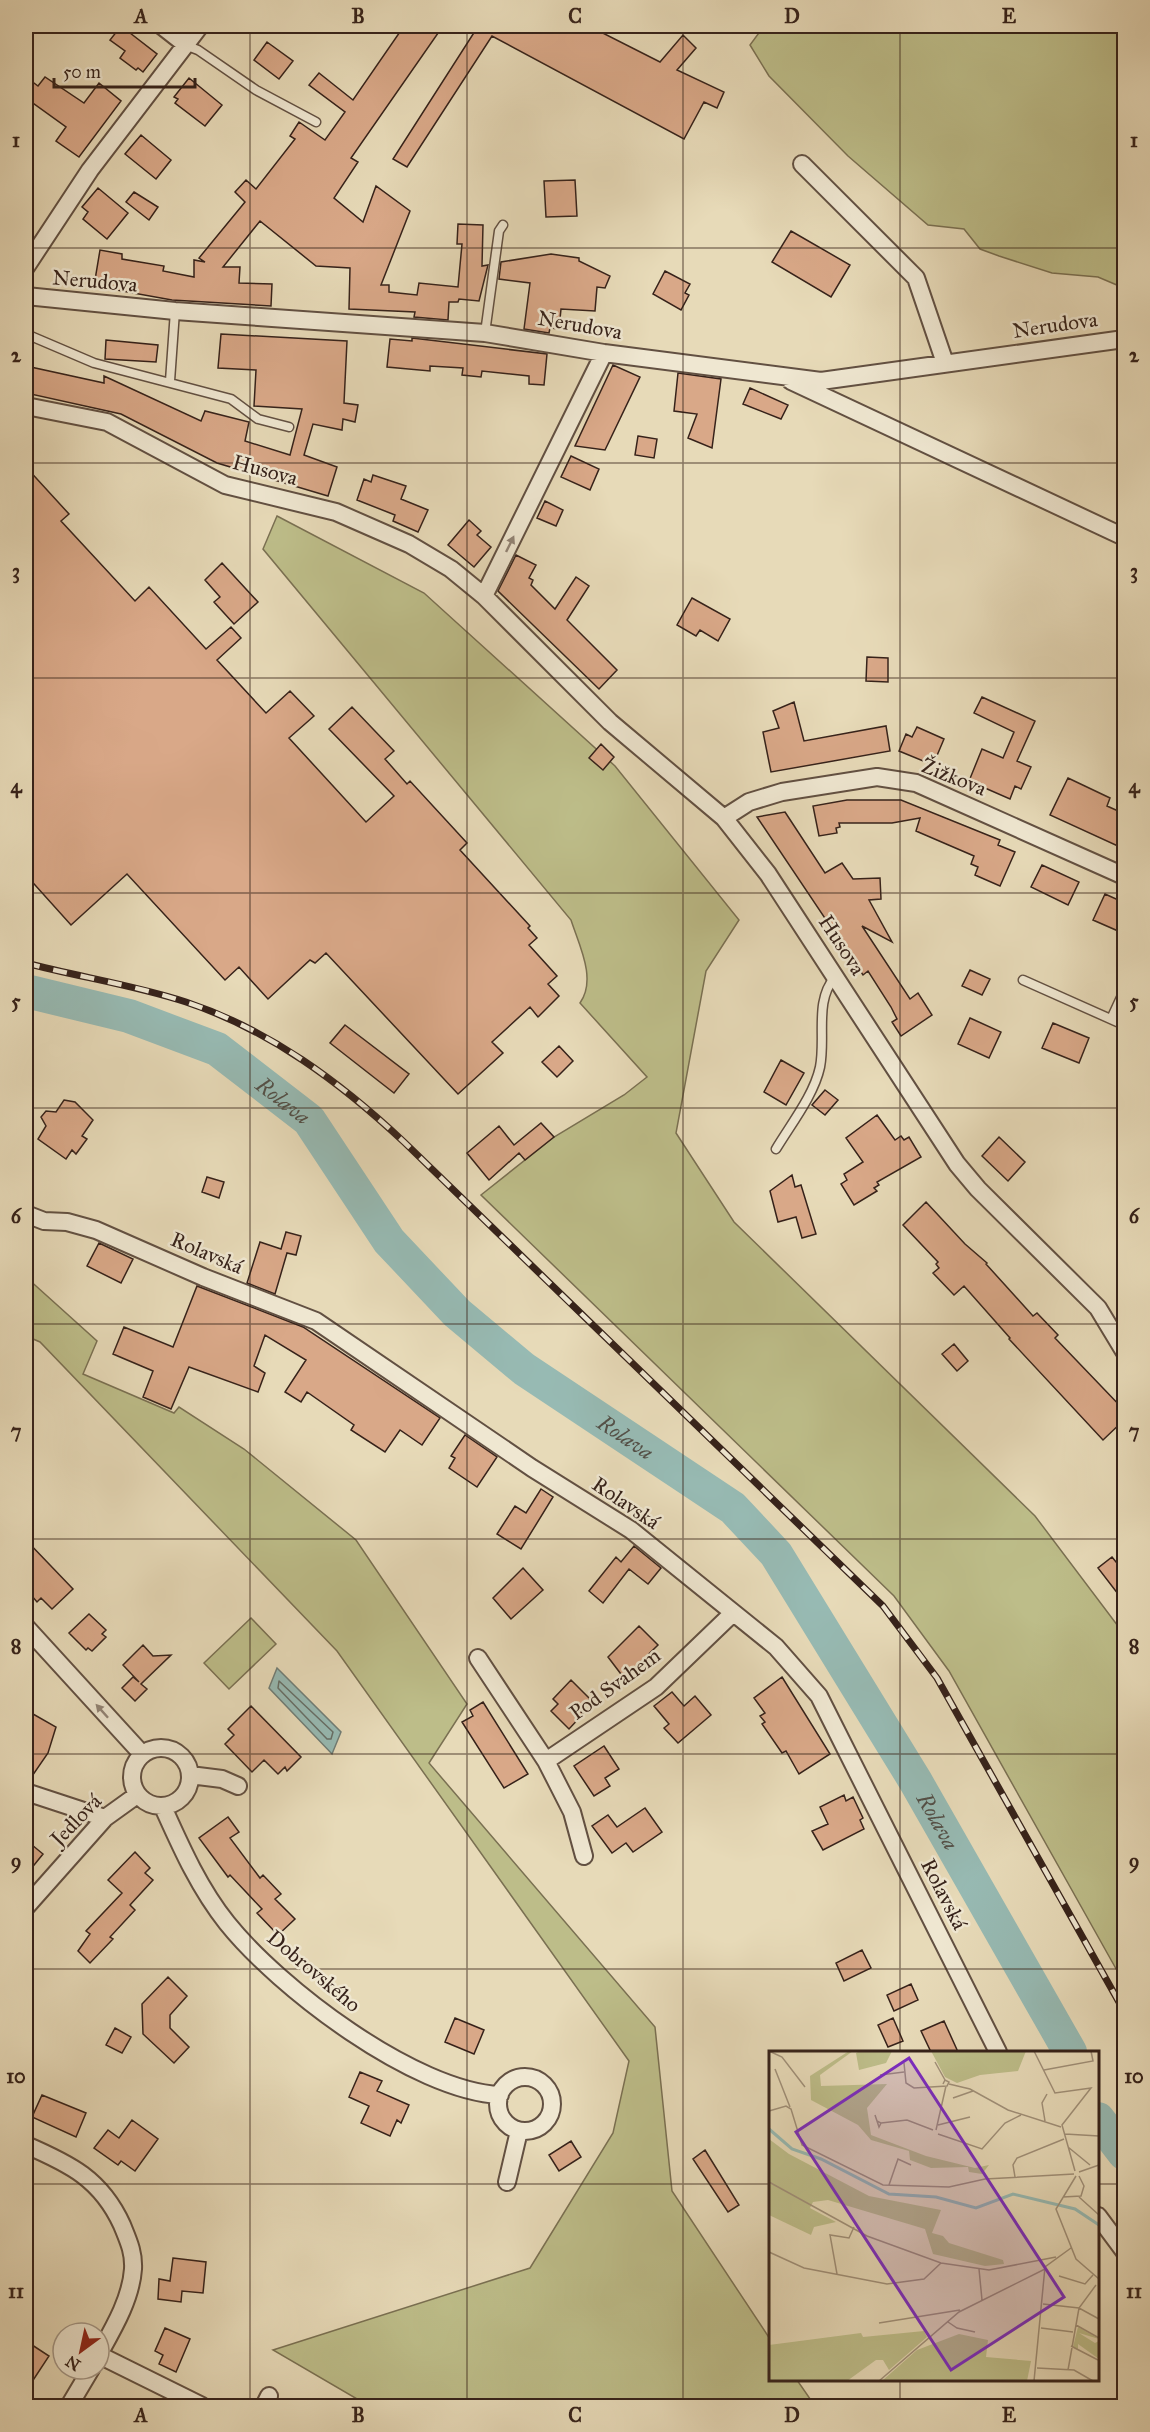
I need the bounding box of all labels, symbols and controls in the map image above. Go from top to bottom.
text: A [132,4,148,28]
text: B [351,4,365,28]
text: C [568,4,582,28]
text: D [784,4,800,28]
text: E [1002,4,1017,28]
scale bar [54,51,195,89]
text: 50 m [63,61,101,83]
text: 1 [12,128,20,152]
text: 1 [1130,128,1138,152]
street label: Nerudova [51,264,139,298]
street label: Nerudova [536,305,624,345]
street label: Nerudova [1011,306,1099,344]
text: 2 [11,343,22,367]
text: 2 [1129,343,1140,367]
street label: Husova [230,449,300,491]
one-way arrow [505,535,514,552]
text: 3 [12,559,20,584]
text: 3 [1130,559,1138,584]
street label: Žižkova [918,751,991,802]
text: 4 [10,774,22,799]
text: 4 [1128,774,1140,799]
street label: Husova [813,910,871,980]
text: 5 [11,989,21,1013]
text: 5 [1129,989,1139,1013]
water label: Rolava [250,1070,316,1130]
text: 6 [11,1204,23,1228]
text: 6 [1129,1204,1141,1228]
street label: Rolavská [167,1226,247,1280]
water label: Rolava [592,1408,659,1465]
text: 7 [11,1419,22,1443]
text: 7 [1129,1419,1140,1443]
street label: Rolavská [587,1471,665,1535]
text: 8 [11,1634,21,1658]
text: 8 [1129,1634,1139,1658]
street label: Pod Svahem [564,1642,666,1726]
one-way arrow [95,1704,109,1719]
water label: Rolava [911,1787,965,1854]
street label: Jedlová [44,1788,107,1853]
text: 9 [11,1849,21,1874]
text: 9 [1129,1849,1139,1874]
street label: Rolavská [915,1854,973,1934]
street label: Dobrovského [262,1924,366,2018]
inset map [769,2051,1099,2381]
text: 10 [6,2064,26,2088]
text: 10 [1124,2064,1144,2088]
text: 11 [8,2279,24,2303]
text: 11 [1126,2279,1142,2303]
north arrow [51,2321,111,2381]
text: N [62,2351,84,2375]
text: A [132,2403,148,2427]
text: B [351,2403,365,2427]
text: C [568,2403,582,2427]
text: D [784,2403,800,2427]
text: E [1002,2403,1017,2427]

